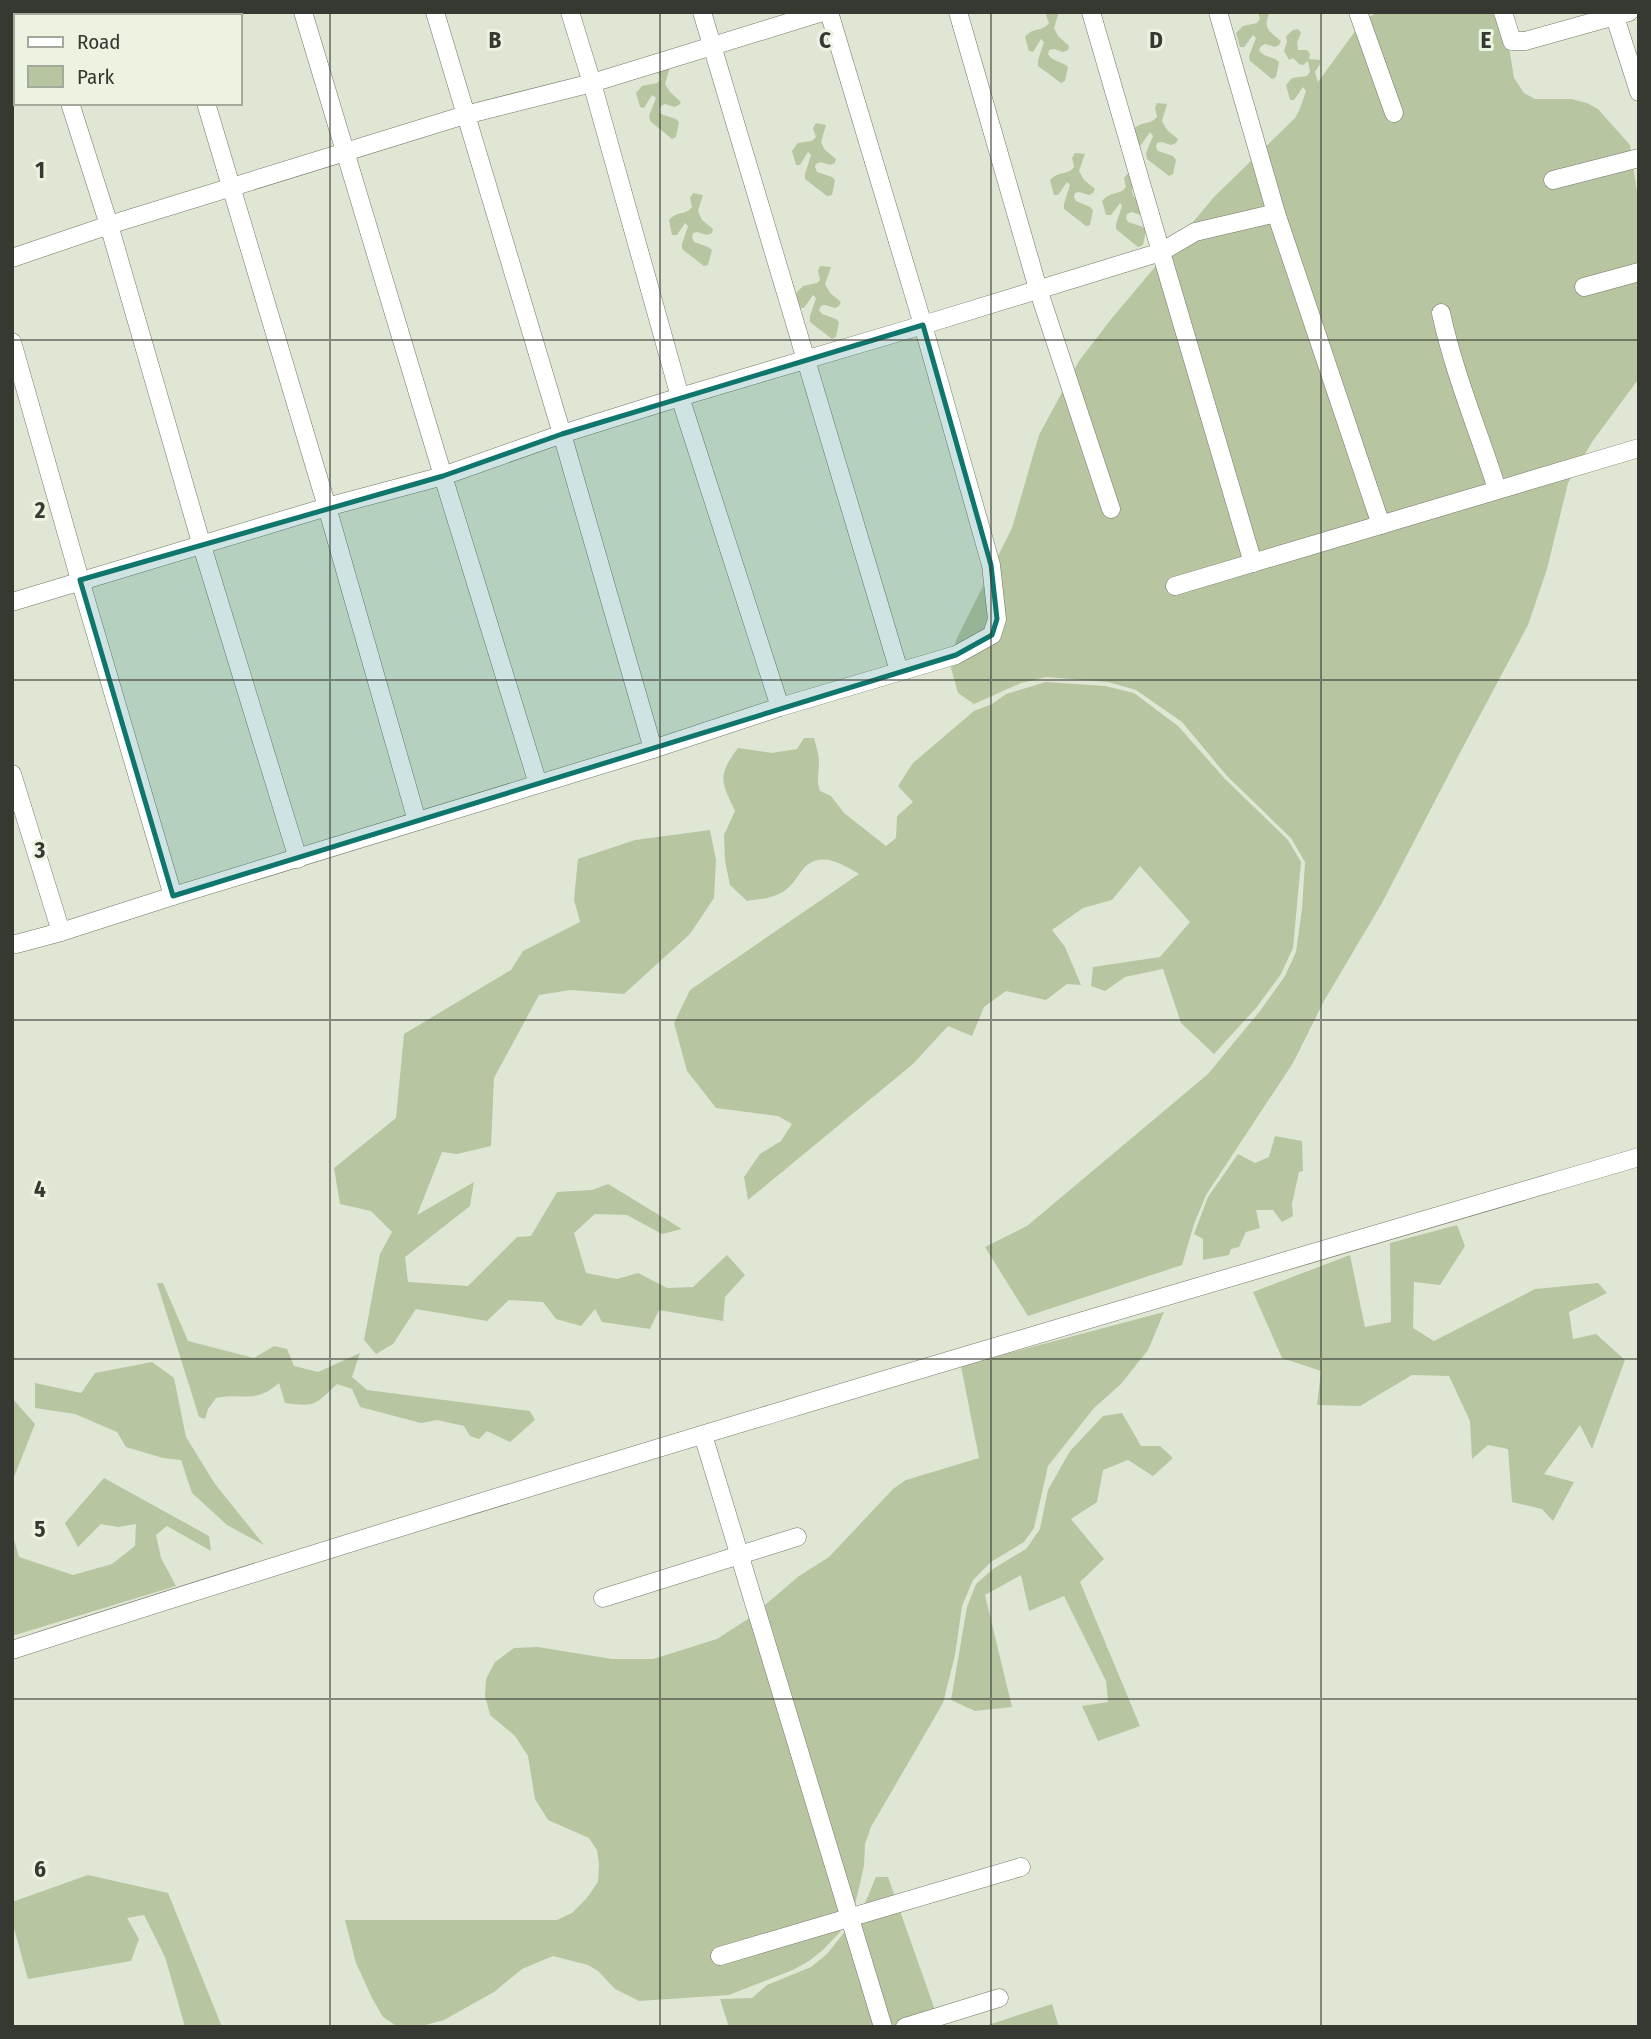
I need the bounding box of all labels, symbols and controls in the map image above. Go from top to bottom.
legend [14,14,242,105]
text: B [489,26,502,54]
text: C [819,26,831,54]
text: D [1149,26,1163,54]
text: E [1481,26,1492,54]
text: Road [77,29,121,55]
text: Park [77,64,115,90]
text: 1 [35,156,45,184]
text: 2 [34,496,46,524]
text: 3 [34,836,46,864]
text: 4 [34,1175,46,1203]
text: 5 [34,1515,46,1543]
text: 6 [34,1855,46,1883]

